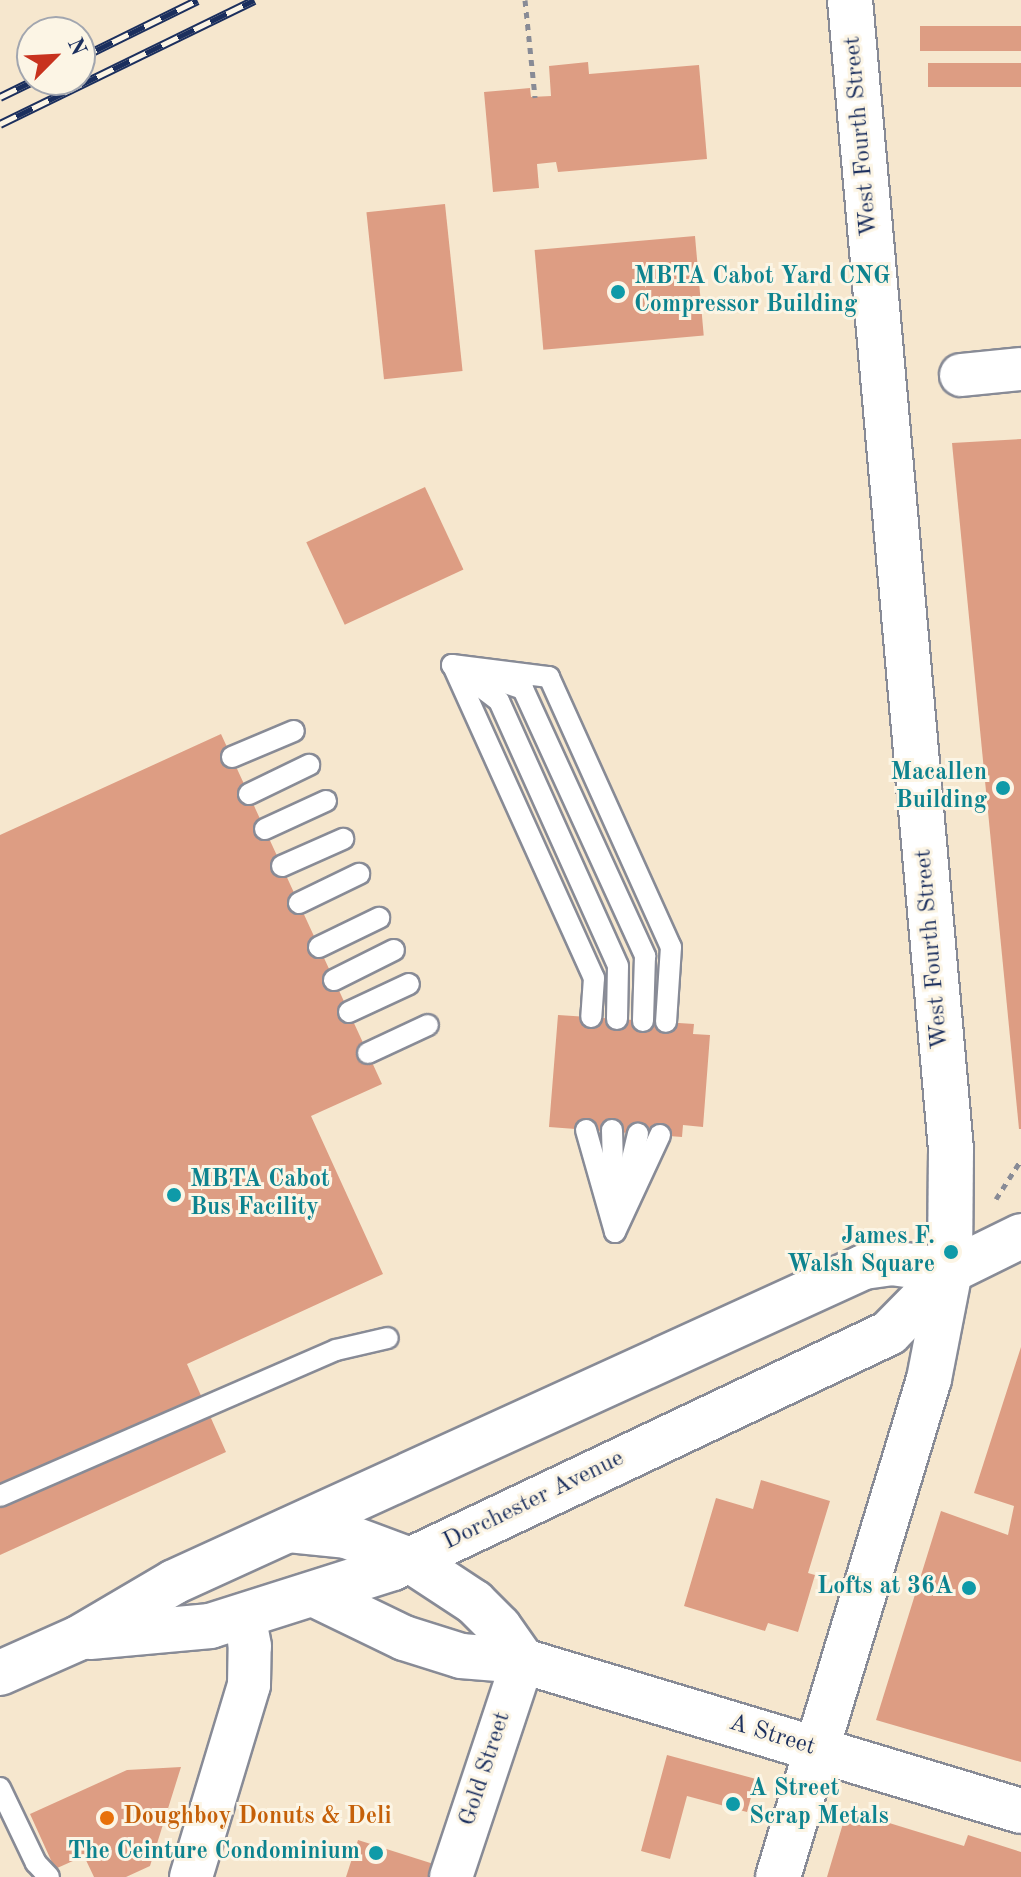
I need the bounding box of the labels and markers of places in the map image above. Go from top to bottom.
place label: MBTA Cabot Yard CNG Compressor Building [634,264,890,320]
marker: MBTA Cabot Yard CNG Compressor Building [609,283,627,301]
place label: Macallen Building [891,760,987,816]
marker: Macallen Building [994,779,1012,797]
place label: MBTA Cabot Bus Facility [190,1167,330,1223]
marker: MBTA Cabot Bus Facility [165,1186,183,1204]
place label: James F. Walsh Square [787,1224,935,1280]
marker: James F. Walsh Square [942,1243,960,1261]
place label: Lofts at 36A [817,1574,953,1602]
marker: Lofts at 36A [960,1579,978,1597]
place label: A Street Scrap Metals [749,1776,889,1832]
marker: A Street Scrap Metals [724,1795,742,1813]
place label: Doughboy Donuts & Deli [123,1804,392,1832]
marker: Doughboy Donuts & Deli [98,1809,116,1827]
place label: The Ceinture Condominium [68,1839,360,1867]
marker: The Ceinture Condominium [367,1844,385,1862]

